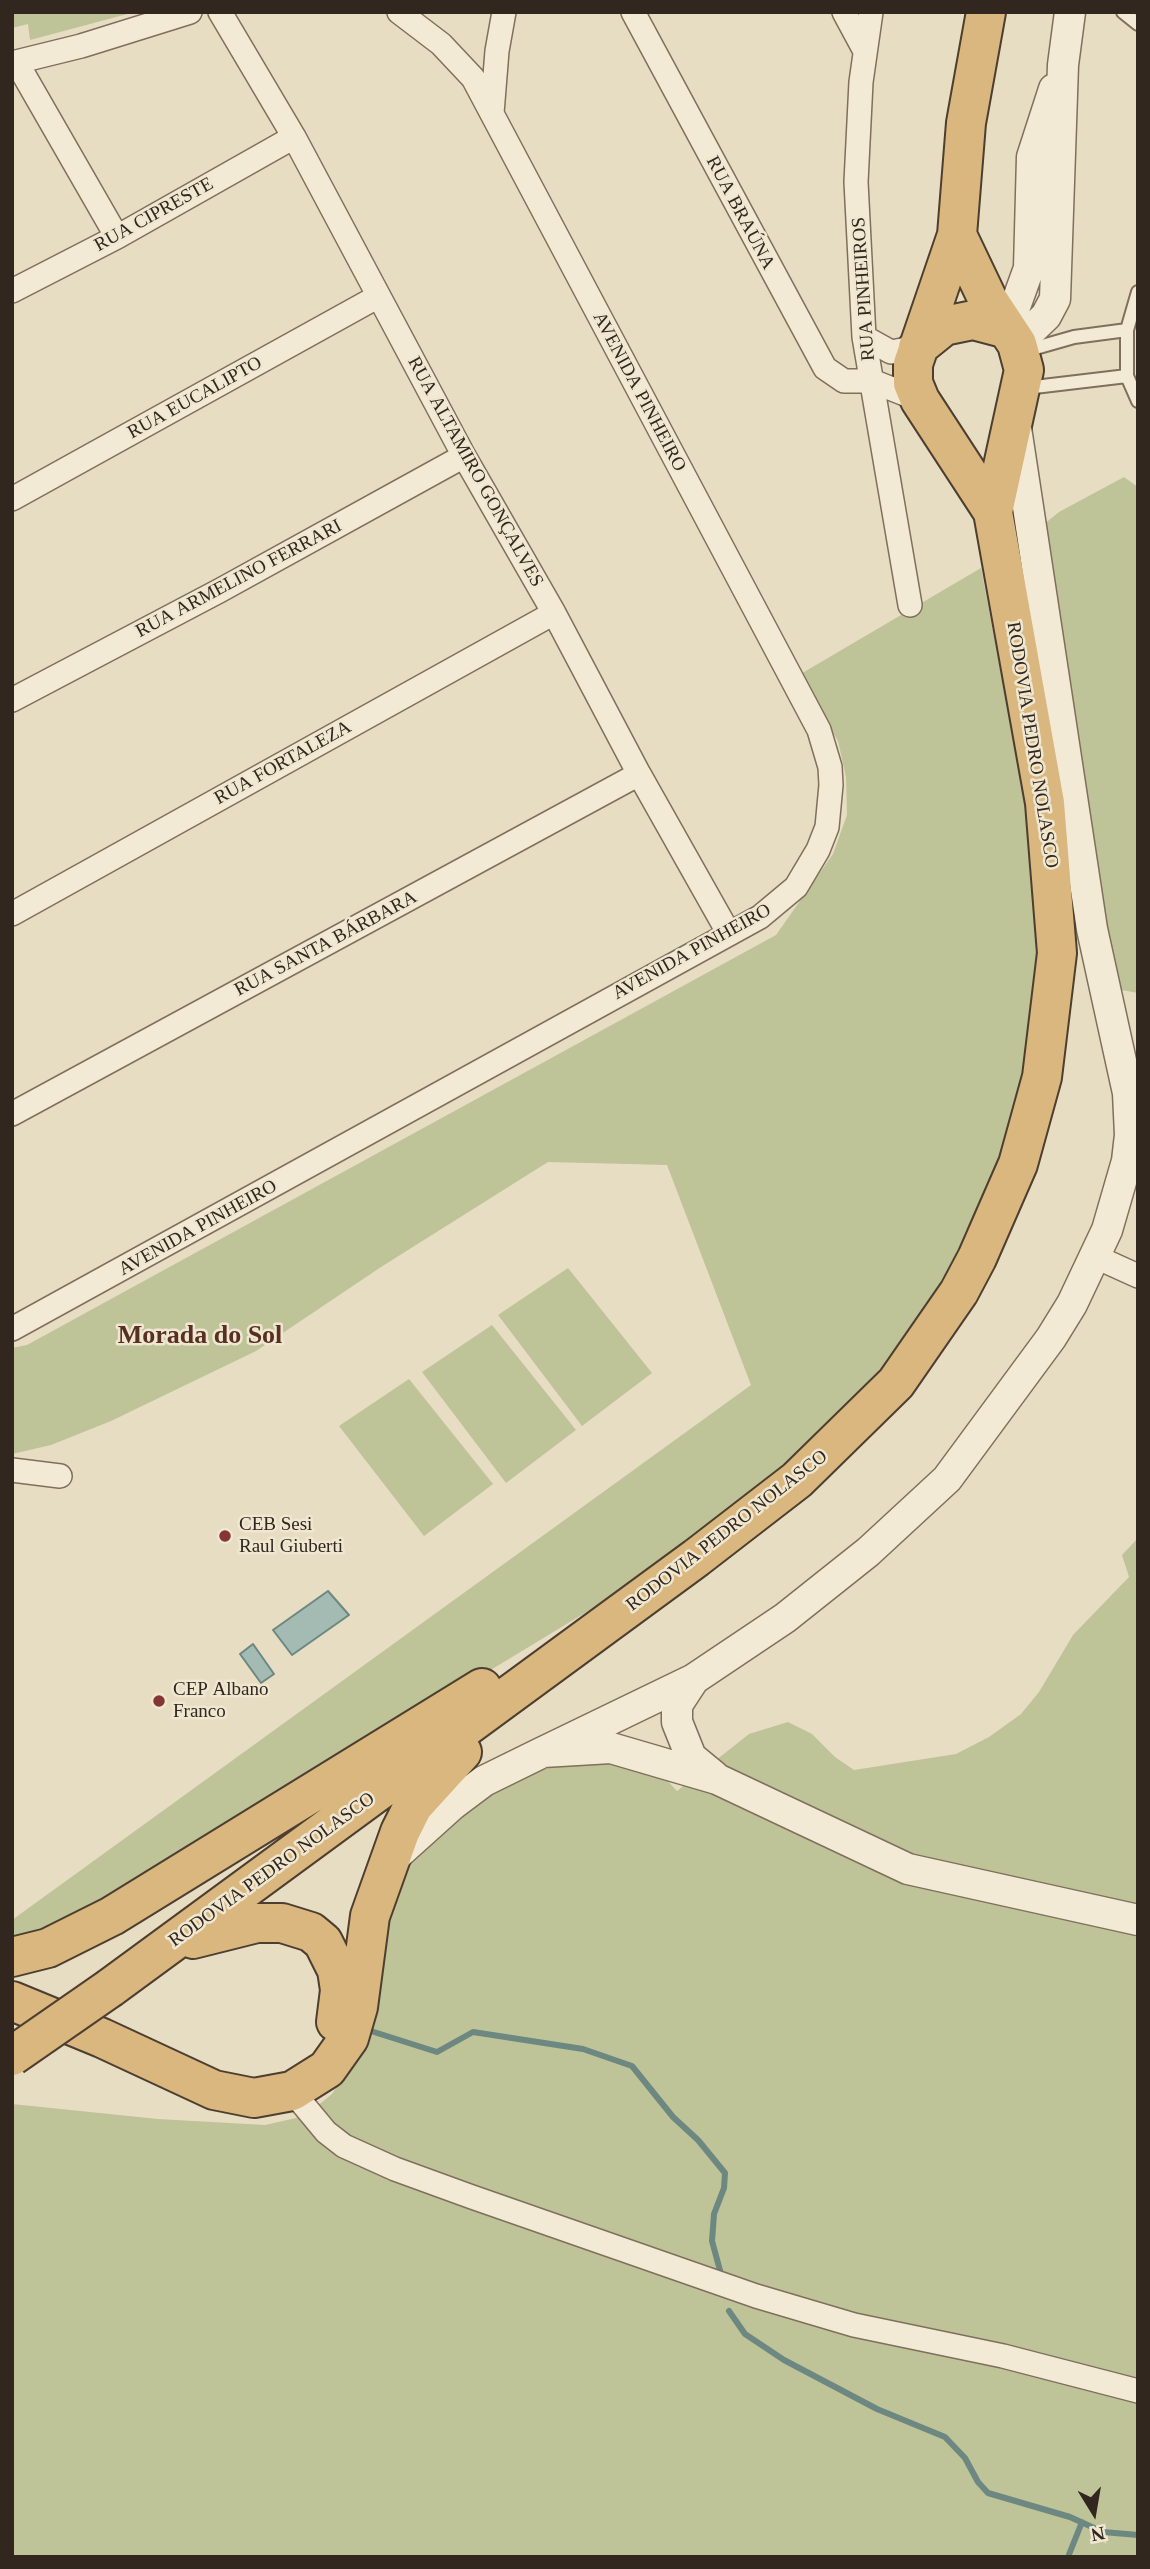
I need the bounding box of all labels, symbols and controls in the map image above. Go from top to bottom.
street label: RUA BRAÚNA [701,152,779,274]
street label: RUA CIPRESTE [91,173,217,257]
street label: RUA PINHEIROS [848,216,880,362]
street label: AVENIDA PINHEIRO [587,308,691,476]
street label: RUA EUCALIPTO [124,352,266,444]
street label: RUA ALTAMIRO GONÇALVES [402,353,548,591]
street label: RUA ARMELINO FERRARI [132,515,346,643]
street label: RODOVIA PEDRO NOLASCO [1001,620,1063,870]
street label: RUA FORTALEZA [211,716,355,810]
street label: RUA SANTA BÁRBARA [231,886,421,1002]
street label: AVENIDA PINHEIRO [609,899,775,1005]
street label: AVENIDA PINHEIRO [115,1175,281,1281]
district label: Morada do Sol [118,1320,282,1352]
street label: RODOVIA PEDRO NOLASCO [622,1445,832,1617]
place label: CEB Sesi Raul Giuberti [239,1514,343,1558]
marker: CEB Sesi Raul Giuberti [217,1528,233,1544]
place label: CEP Albano Franco [173,1679,269,1723]
marker: CEP Albano Franco [151,1693,167,1709]
street label: RODOVIA PEDRO NOLASCO [165,1788,379,1952]
north arrow [1059,2478,1129,2548]
text: N [1089,2522,1107,2546]

